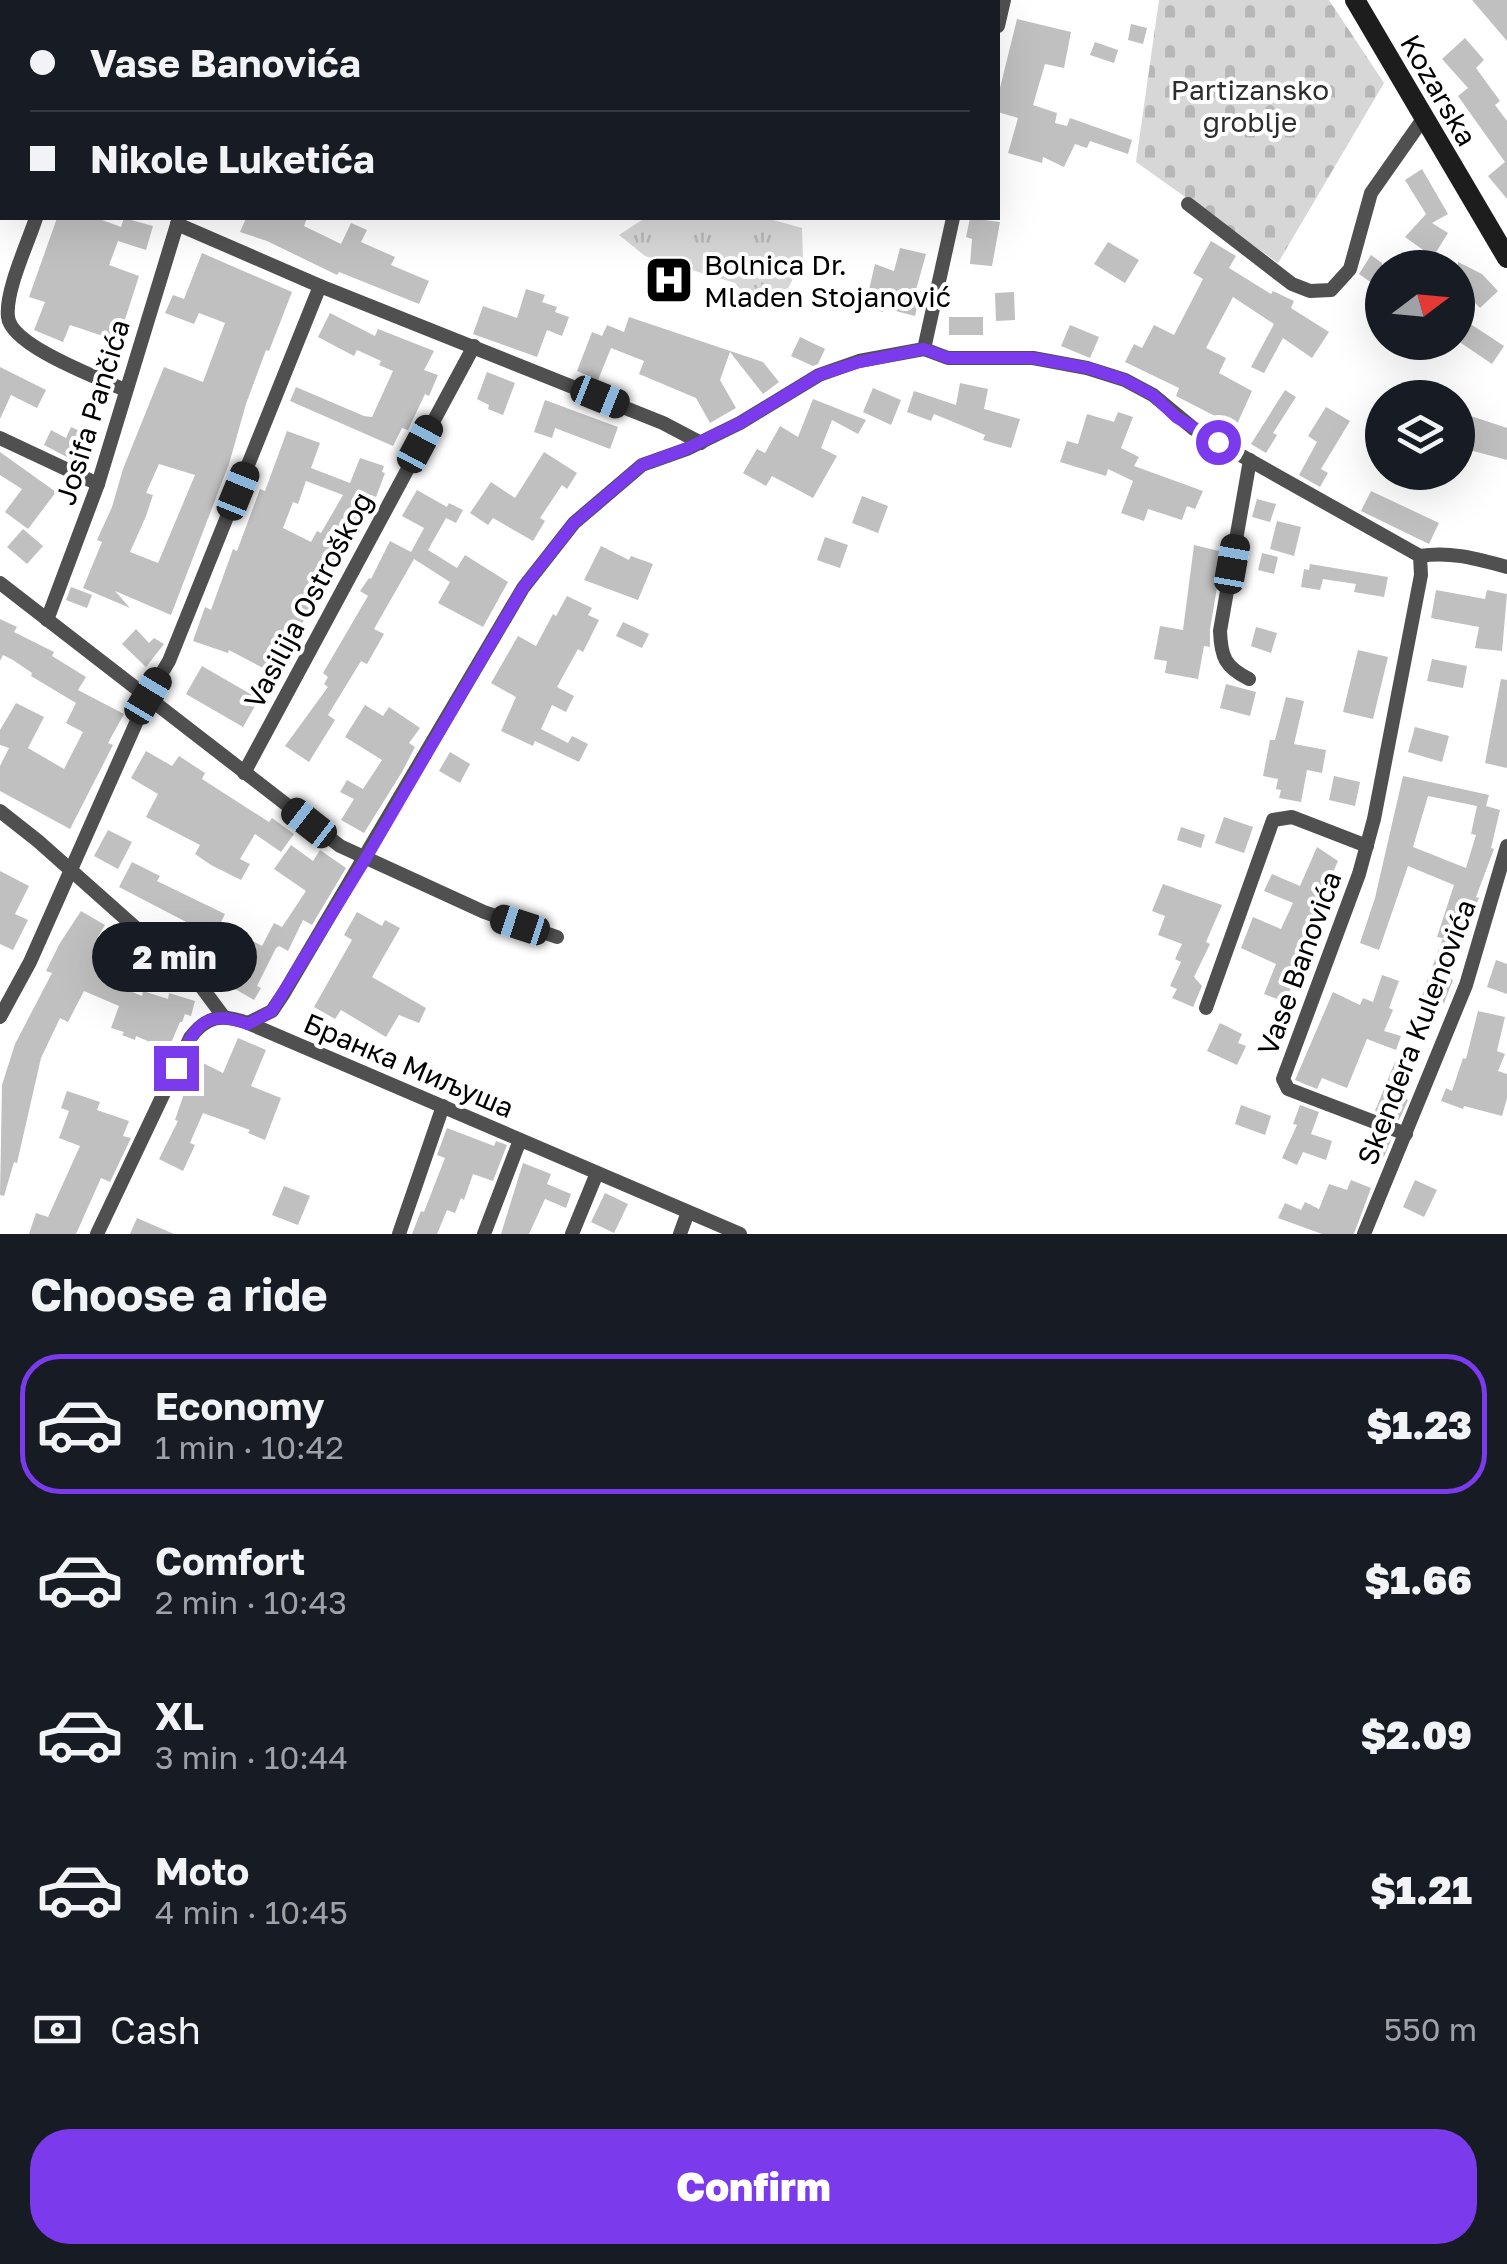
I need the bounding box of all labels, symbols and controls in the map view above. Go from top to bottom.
street label: Kozarska [1394,29,1484,151]
text: Vase Banovića [90,40,361,85]
park label: Partizansko groblje [1171,73,1329,138]
text: Nikole Luketića [90,136,375,181]
place label: Bolnica Dr. Mladen Stojanović [704,248,951,313]
north arrow [1365,250,1475,360]
map controls [1365,250,1475,490]
hospital icon: Bolnica Dr. Mladen Stojanović [643,254,695,306]
street label: Josifa Pančića [48,315,136,509]
car [567,372,633,422]
button: layers [1365,380,1475,490]
car [393,410,447,478]
route start [1196,420,1241,465]
car [213,458,263,524]
street label: Vasilija Ostroškog [237,486,379,714]
car [1212,532,1252,596]
car [120,663,176,729]
car [276,793,342,853]
street label: Vase Banovića [1250,867,1348,1059]
street label: Skendera Kulenovića [1350,894,1482,1170]
car [487,901,553,949]
callout: 2 min [94,923,258,993]
text: 2 min [132,938,217,976]
street label: Бранка Миљуша [299,1006,519,1124]
route end [154,1046,199,1091]
text: Choose a ride [30,1267,328,1321]
icon: car [35,1379,125,1469]
text: Economy [155,1383,324,1428]
text: $1.23 [1366,1402,1472,1447]
text: 1 min · 10:42 [155,1428,344,1466]
icon: car [35,1534,125,1624]
text: Comfort [155,1538,305,1583]
text: $1.66 [1365,1557,1472,1602]
text: 2 min · 10:43 [155,1583,347,1621]
icon: car [35,1689,125,1779]
text: XL [155,1693,204,1738]
text: $2.09 [1361,1712,1472,1757]
text: 3 min · 10:44 [155,1738,348,1776]
icon: car [35,1844,125,1934]
text: Moto [155,1848,249,1893]
text: $1.21 [1370,1867,1472,1912]
text: 4 min · 10:45 [155,1893,348,1931]
icon: cash [30,2002,85,2057]
text: Cash [110,2007,201,2052]
text: 550 m [1384,2010,1477,2048]
button: Confirm [30,2129,1477,2244]

